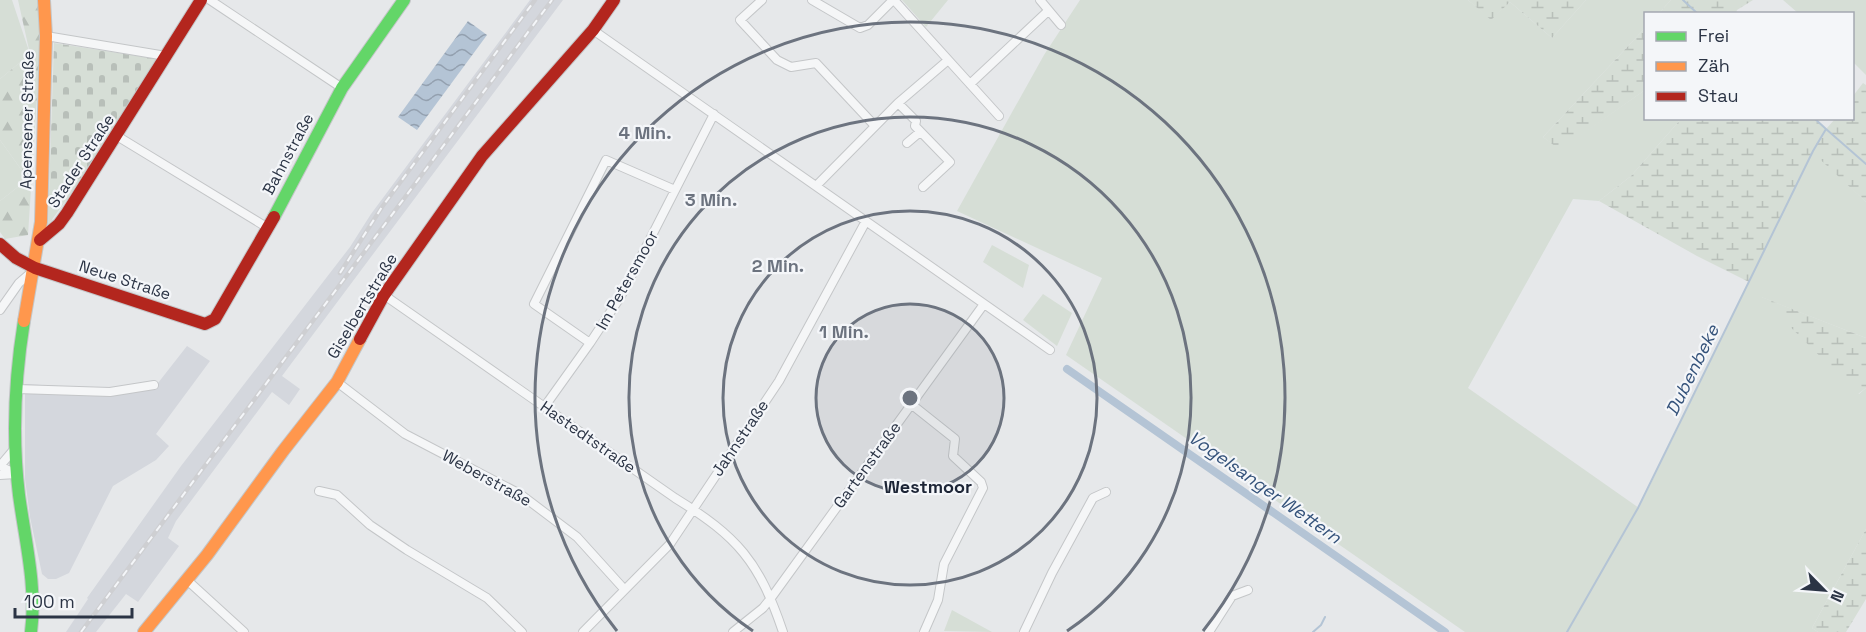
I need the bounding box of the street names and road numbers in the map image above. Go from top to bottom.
street label: Apensener Straße [15,51,39,189]
street label: Stader Straße [43,110,119,212]
street label: Bahnstraße [258,110,318,198]
street label: Im Petersmoor [591,226,663,334]
street label: Giselbertstraße [322,249,402,363]
street label: Neue Straße [77,255,173,305]
street label: Hastedtstraße [536,396,640,478]
street label: Jahnstraße [707,396,773,480]
street label: Gartenstraße [828,417,906,513]
street label: Weberstraße [439,445,535,511]

